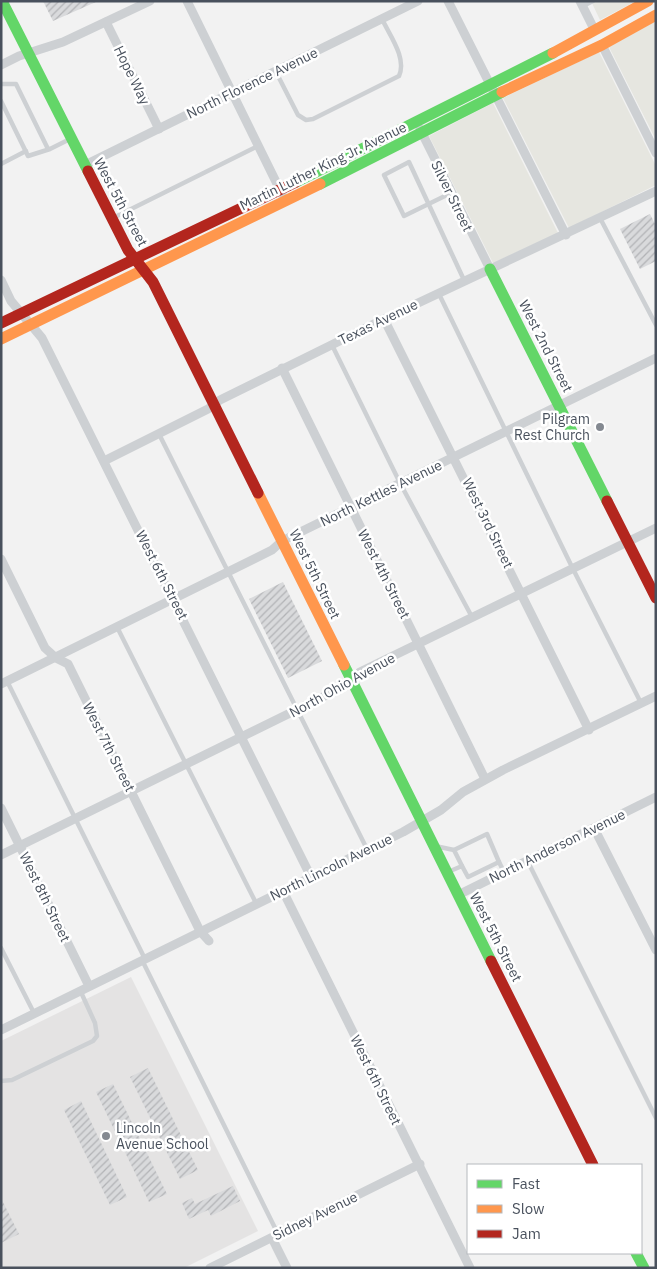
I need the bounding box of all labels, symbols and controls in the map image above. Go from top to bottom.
street label: Hope Way [110,42,154,108]
street label: North Florence Avenue [183,43,321,123]
street label: Martin Luther King Jr. Avenue [237,118,410,214]
street label: West 5th Street [90,155,152,249]
street label: Silver Street [427,158,477,234]
street label: Texas Avenue [335,295,421,349]
street label: West 2nd Street [515,297,577,395]
place label: Pilgram Rest Church [514,410,590,444]
marker: Pilgram Rest Church [594,421,606,433]
street label: North Kettles Avenue [317,456,445,530]
street label: West 3rd Street [458,475,518,571]
street label: West 5th Street [285,526,345,622]
street label: West 4th Street [354,526,414,622]
street label: West 6th Street [132,527,192,623]
street label: North Ohio Avenue [286,648,398,722]
street label: West 7th Street [79,699,139,795]
street label: North Anderson Avenue [486,805,628,887]
street label: North Lincoln Avenue [267,829,396,905]
street label: West 8th Street [15,849,75,945]
street label: West 5th Street [466,889,526,985]
street label: West 6th Street [346,1032,406,1128]
place label: Lincoln Avenue School [116,1119,209,1153]
marker: Lincoln Avenue School [100,1130,112,1142]
legend [467,1164,642,1254]
text: Fast [512,1174,540,1193]
street label: Sidney Avenue [270,1188,361,1244]
text: Slow [512,1199,545,1218]
text: Jam [512,1224,541,1243]

